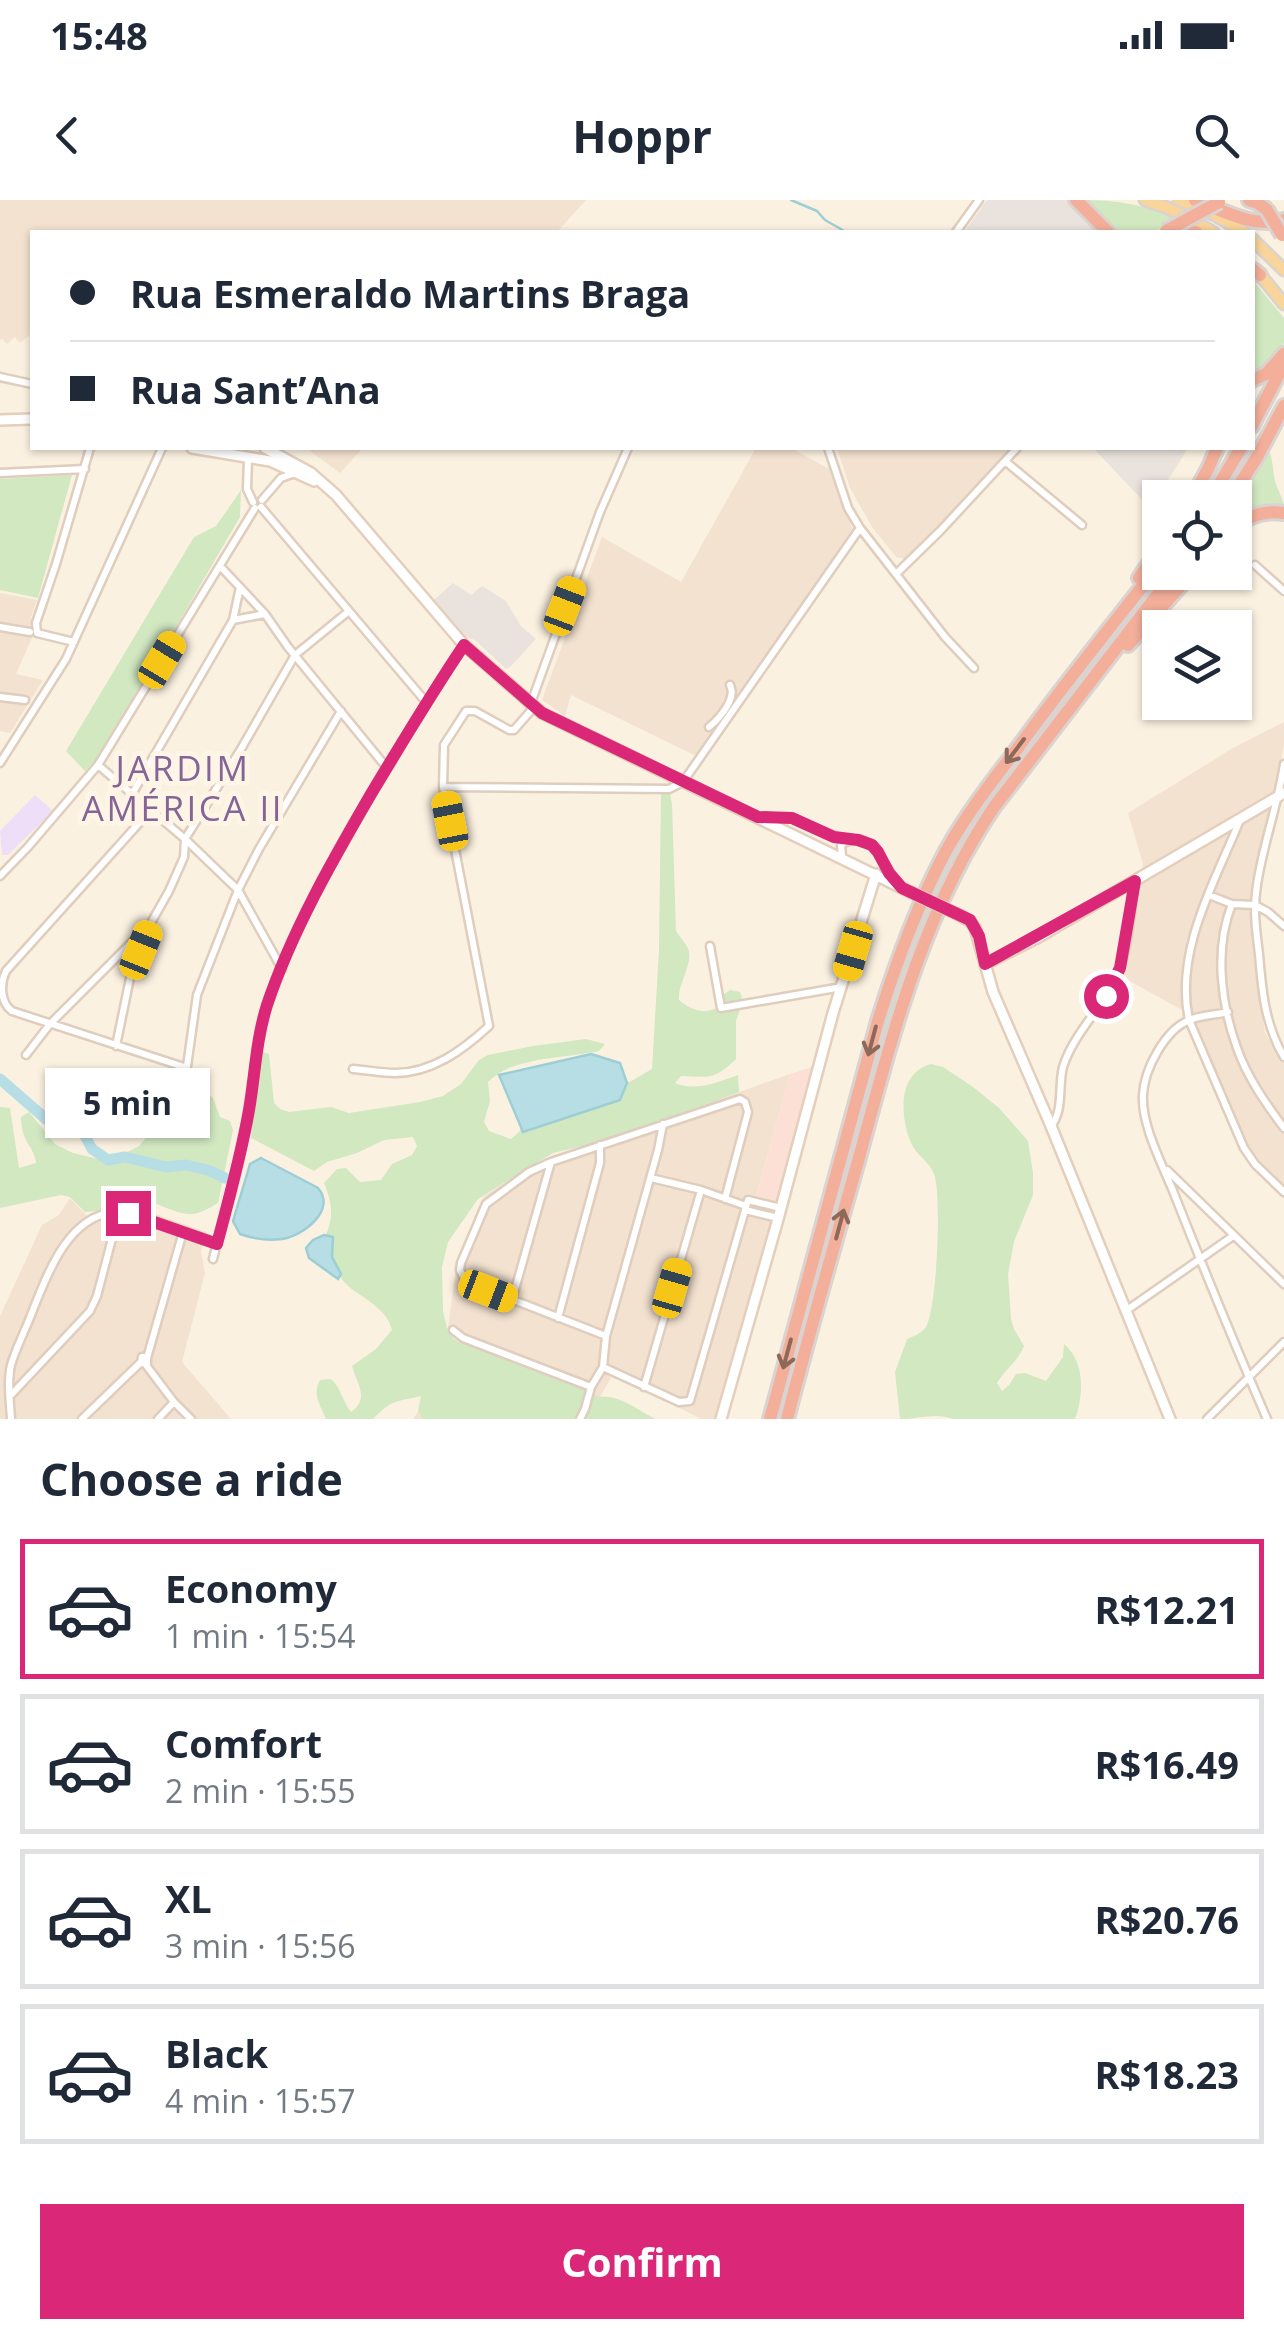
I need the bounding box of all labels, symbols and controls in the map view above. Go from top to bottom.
text: 15:48 [50,9,148,61]
text: Hoppr [572,105,712,166]
icon: back [40,108,95,163]
icon: search [1189,108,1244,163]
text: Rua Esmeraldo Martins Braga [130,267,690,319]
text: Rua Sant’Ana [130,363,381,415]
map controls [1142,480,1252,720]
button: locate [1142,480,1252,590]
car [540,573,590,639]
button: layers [1142,610,1252,720]
car [134,627,190,693]
one-way arrow [1004,737,1025,764]
district label: JARDIM AMÉRICA II [82,744,284,831]
car [430,789,470,853]
car [116,917,166,983]
car [830,918,876,984]
route start [1084,974,1129,1019]
one-way arrow [862,1025,881,1056]
callout: 5 min [46,1068,210,1138]
text: 5 min [83,1081,172,1124]
route end [106,1191,151,1236]
one-way arrow [832,1208,851,1240]
car [649,1255,695,1321]
car [455,1266,521,1316]
one-way arrow [776,1338,795,1369]
text: Choose a ride [40,1448,343,1509]
text: Economy [165,1562,337,1614]
icon: car [45,1564,135,1654]
text: R$12.21 [1094,1583,1239,1635]
text: 1 min · 15:54 [165,1614,356,1657]
text: Comfort [165,1717,322,1769]
icon: car [45,1719,135,1809]
text: R$16.49 [1094,1738,1239,1790]
text: 2 min · 15:55 [165,1769,356,1812]
text: XL [165,1872,212,1924]
icon: car [45,1874,135,1964]
text: R$20.76 [1094,1893,1239,1945]
text: 3 min · 15:56 [165,1924,356,1967]
text: Black [165,2027,268,2079]
icon: car [45,2029,135,2119]
text: R$18.23 [1094,2048,1239,2100]
text: 4 min · 15:57 [165,2079,356,2122]
button: Confirm [40,2204,1244,2319]

